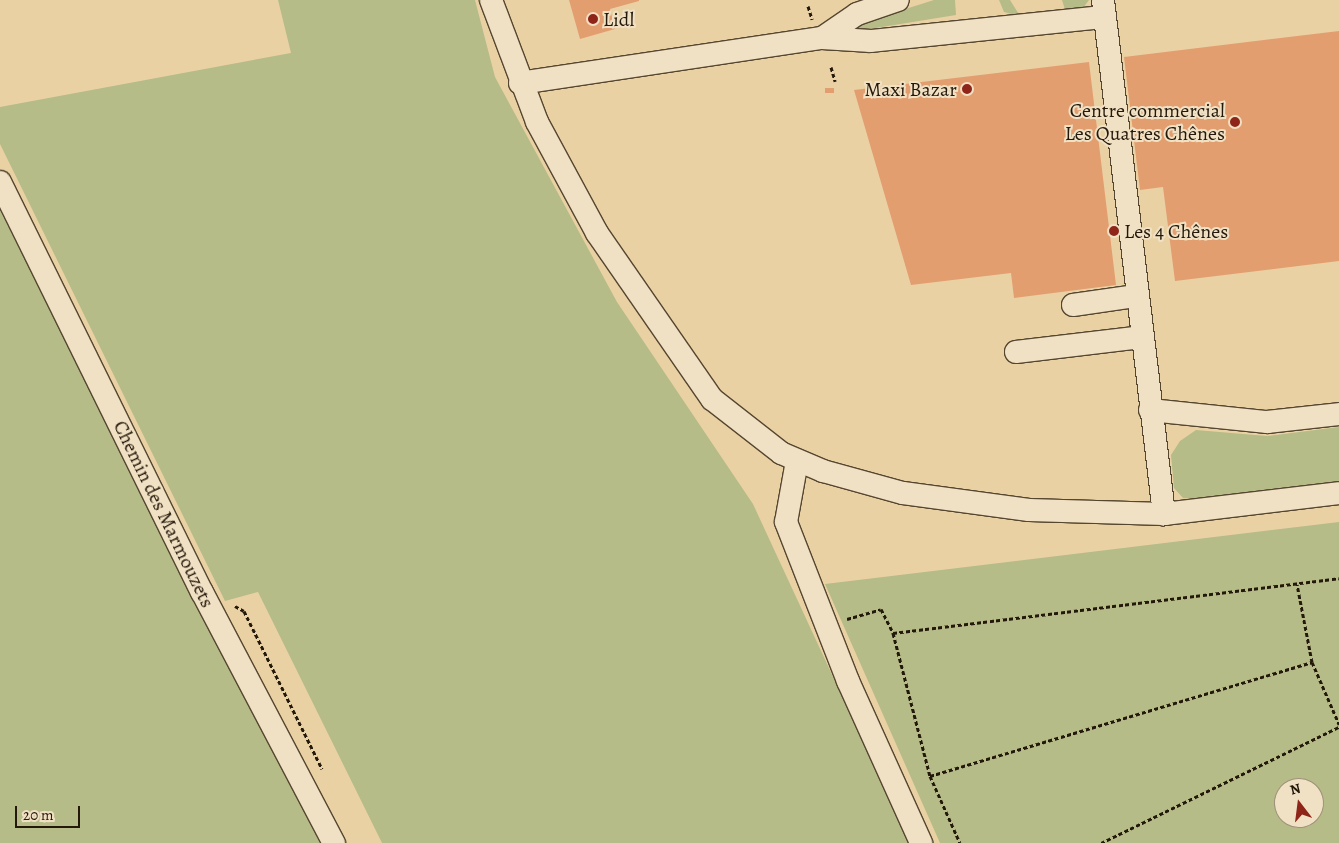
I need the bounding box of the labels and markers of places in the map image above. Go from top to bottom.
place label: Lidl [603,7,634,31]
marker: Lidl [587,13,599,25]
place label: Maxi Bazar [864,77,957,101]
marker: Maxi Bazar [961,83,973,95]
place label: Centre commercial Les Quatres Chênes [1065,98,1225,145]
marker: Centre commercial Les Quatres Chênes [1229,116,1241,128]
place label: Les 4 Chênes [1124,219,1228,243]
marker: Les 4 Chênes [1108,225,1120,237]

